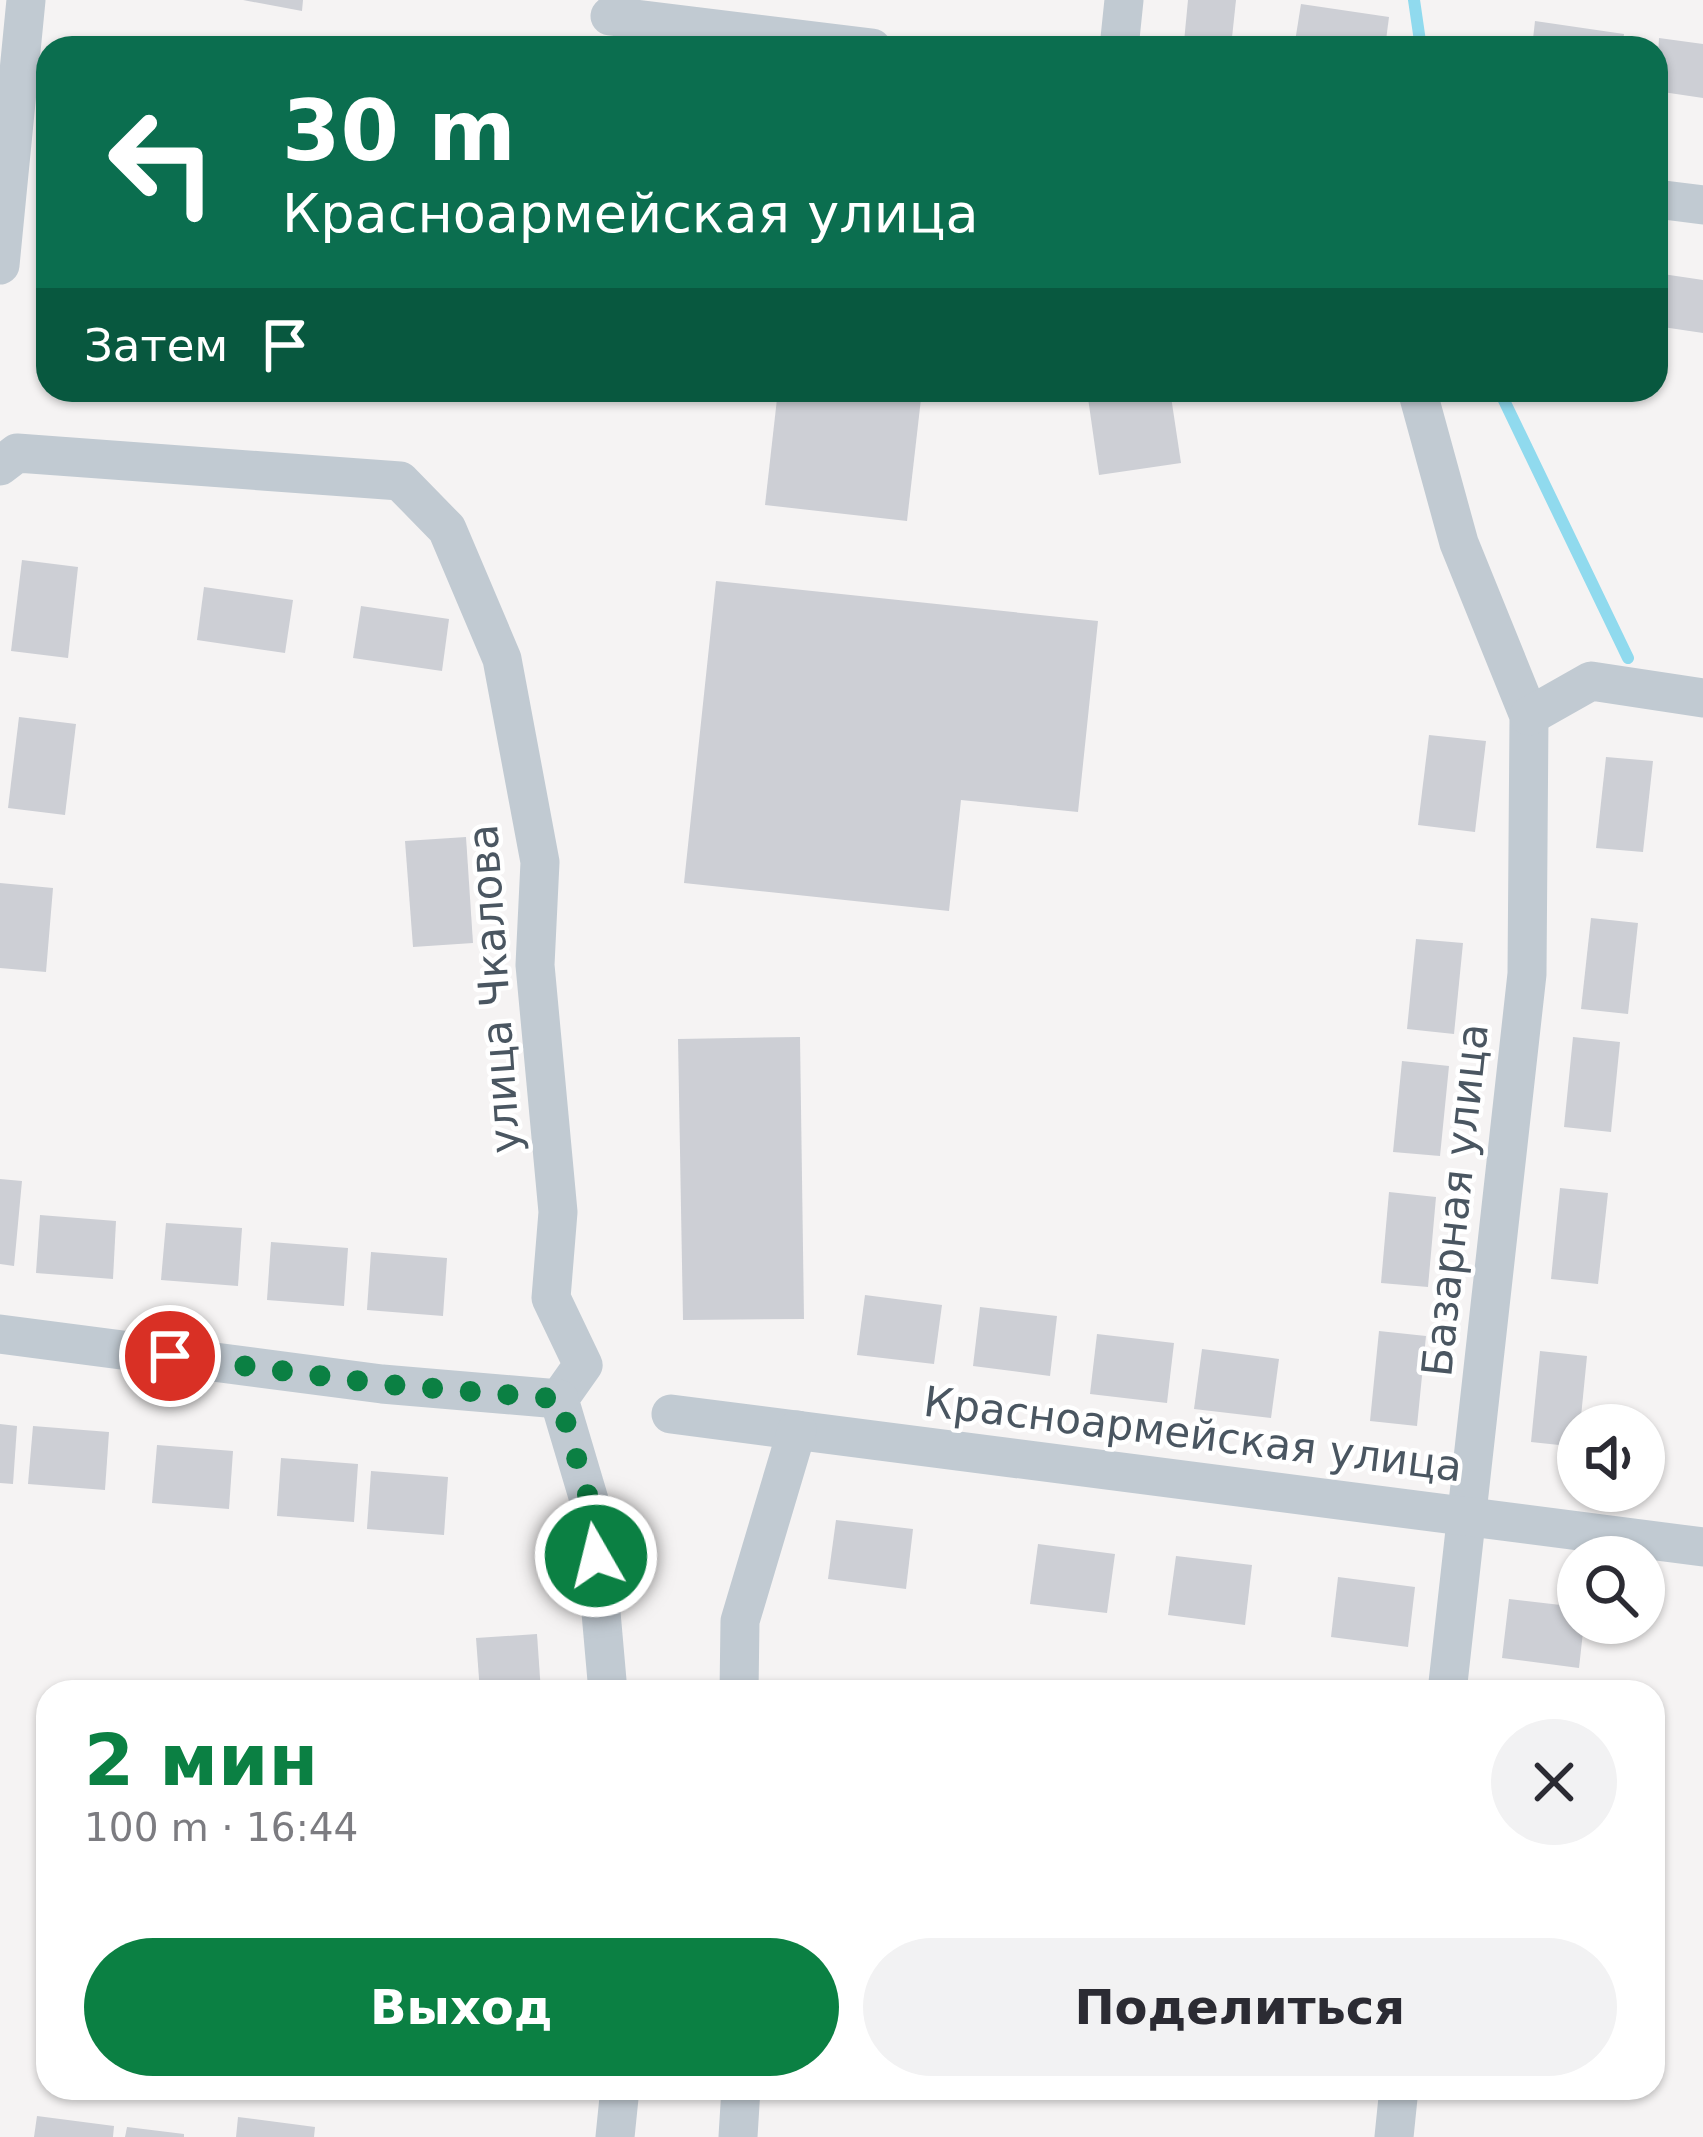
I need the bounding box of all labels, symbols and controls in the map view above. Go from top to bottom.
text: 30 m [282,82,516,180]
icon: left [84,84,240,240]
text: Красноармейская улица [282,182,979,245]
icon: arrive [252,312,318,378]
text: Затем [84,319,228,372]
street label: улица Чкалова [458,823,530,1155]
street label: Базарная улица [1412,1021,1498,1379]
pin [119,1305,221,1407]
icon: arrive [137,1323,203,1389]
street label: Красноармейская улица [921,1377,1465,1491]
map controls [1557,1404,1665,1644]
button: sound [1557,1404,1665,1512]
position arrow [533,1493,659,1619]
button: search [1557,1536,1665,1644]
text: 2 мин [84,1718,318,1802]
button: close [1491,1719,1617,1845]
text: 100 m · 16:44 [84,1805,358,1850]
button: Выход [84,1938,839,2076]
button: Поделиться [863,1938,1617,2076]

